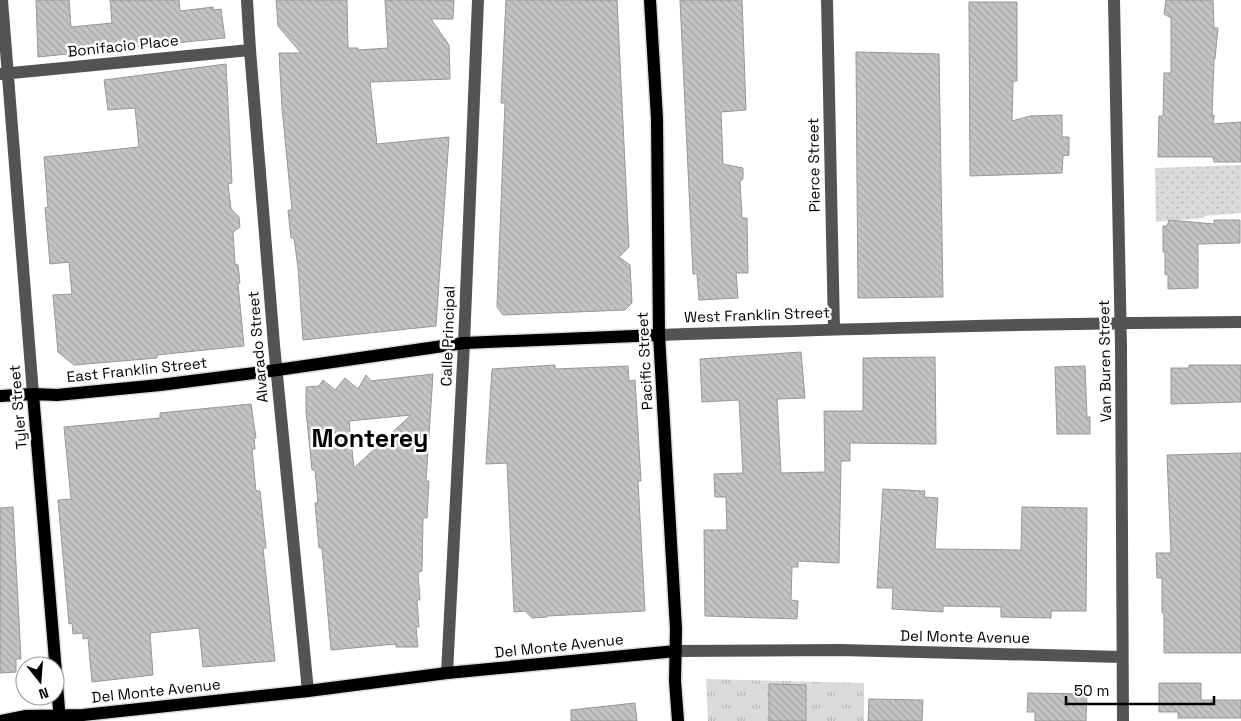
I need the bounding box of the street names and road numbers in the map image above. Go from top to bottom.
street label: Bonifacio Place [66,30,180,61]
street label: Pierce Street [803,118,824,212]
street label: Calle Principal [436,285,459,387]
street label: Alvarado Street [243,290,272,404]
street label: Van Buren Street [1094,299,1115,423]
street label: West Franklin Street [684,302,830,327]
street label: Pacific Street [632,311,657,411]
street label: East Franklin Street [66,353,208,386]
street label: Tyler Street [4,364,31,450]
street label: Del Monte Avenue [900,626,1030,647]
street label: Del Monte Avenue [493,629,625,662]
street label: Del Monte Avenue [90,674,222,707]

